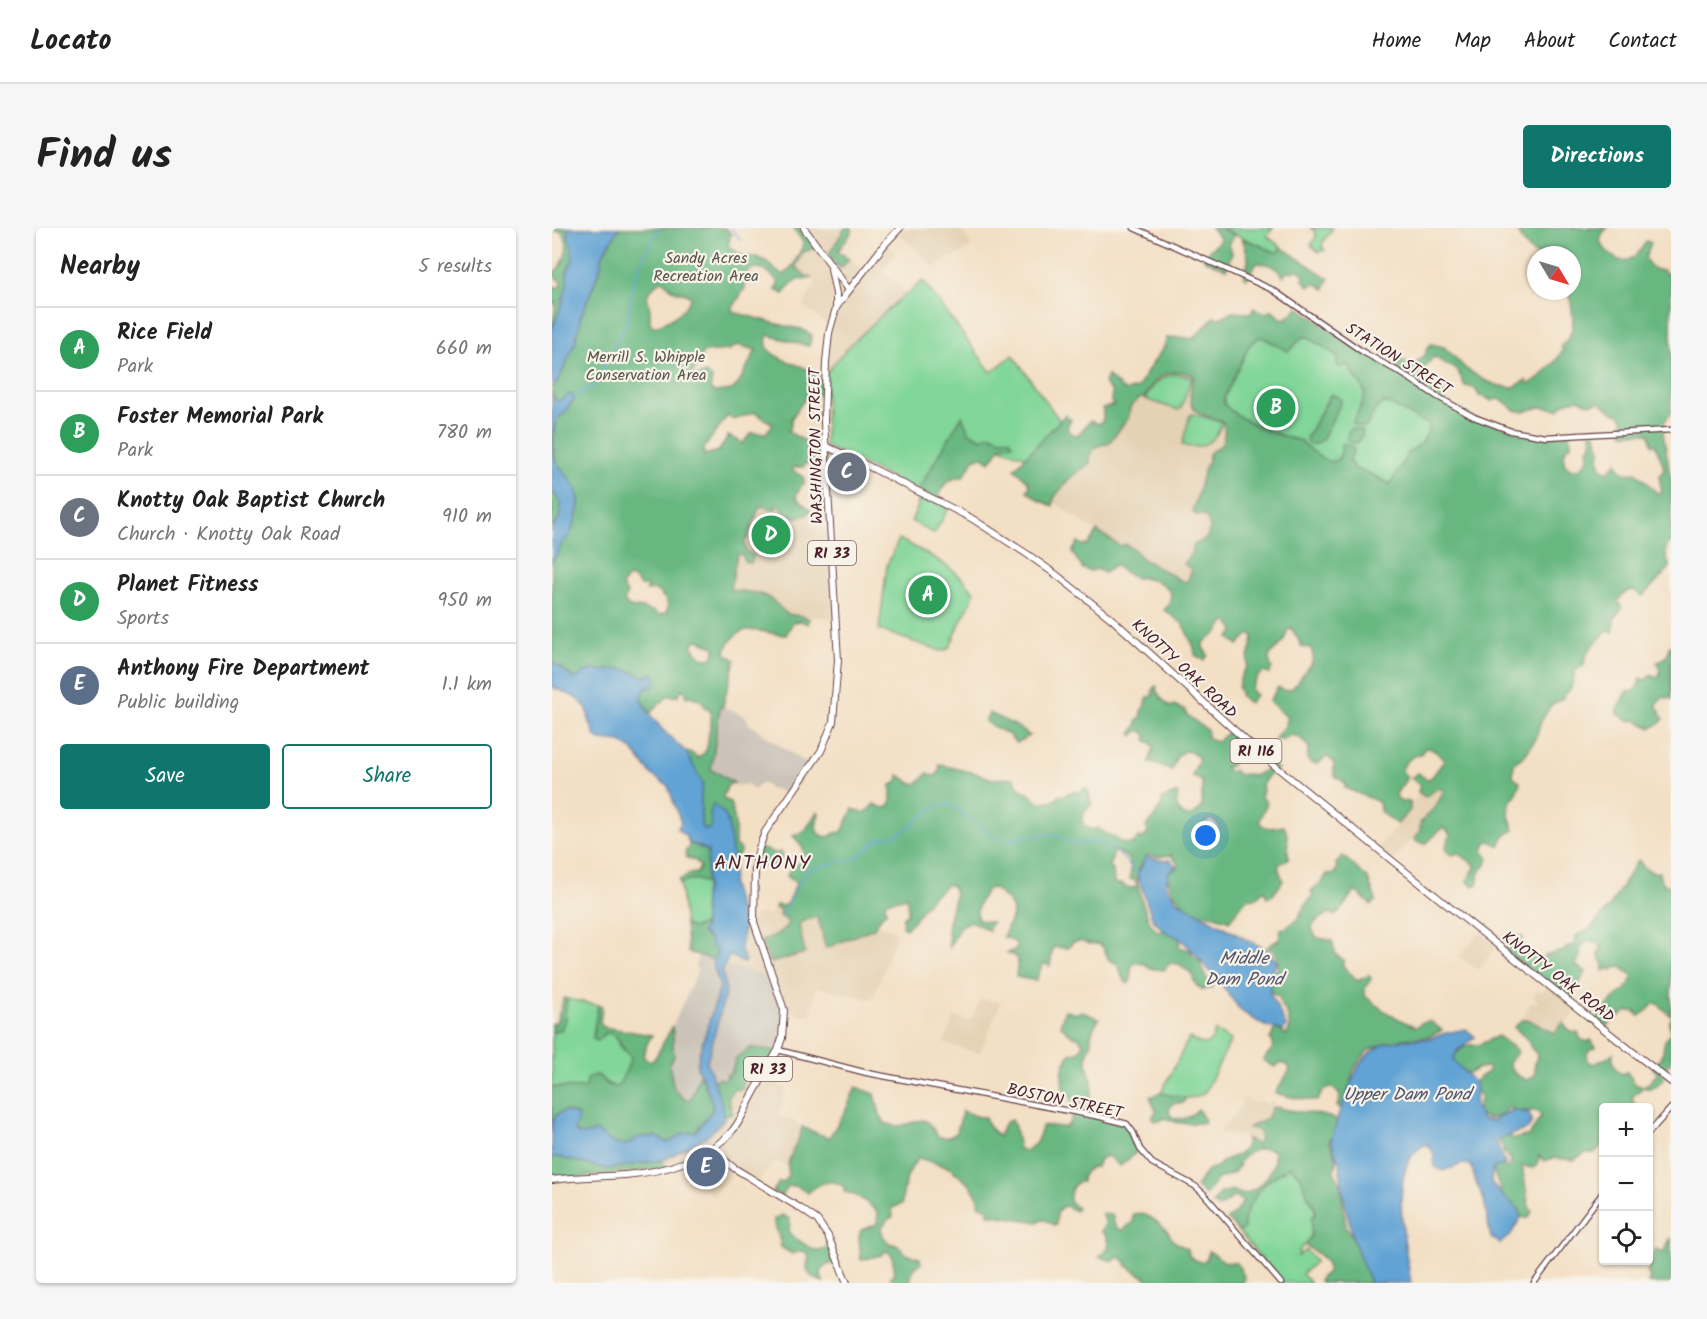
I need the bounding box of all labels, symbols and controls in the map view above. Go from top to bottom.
text: Locato [30,19,111,64]
text: Home [1372,25,1421,58]
text: Map [1454,25,1491,58]
text: About [1524,25,1575,58]
text: Contact [1608,25,1677,58]
text: Find us [36,123,172,190]
button: Directions [1523,125,1671,188]
text: Nearby [60,246,140,288]
park label: Sandy Acres Recreation Area [653,246,759,289]
north arrow [1527,246,1581,300]
text: 5 results [418,251,492,283]
text: Rice Field [117,316,212,351]
street label: STATION STREET [1340,317,1457,403]
text: A [73,333,86,365]
text: 660 m [436,333,492,365]
park label: Merrill S. Whipple Conservation Area [586,345,706,388]
text: Park [117,351,153,383]
street label: WASHINGTON STREET [803,366,830,524]
pin: B [1256,386,1296,430]
text: Foster Memorial Park [117,400,323,435]
text: B [73,417,86,449]
text: 780 m [437,417,492,449]
text: Park [117,435,153,467]
pin: C [828,450,866,494]
text: Knotty Oak Baptist Church [117,484,385,519]
text: C [73,501,86,533]
text: 910 m [442,501,492,533]
pin: D [752,512,790,558]
text: Church · Knotty Oak Road [117,519,340,551]
road number: RI 33 [808,541,856,565]
text: Planet Fitness [117,568,259,603]
pin: A [908,572,947,617]
text: D [73,585,86,617]
text: 950 m [438,585,492,617]
text: Sports [117,603,169,635]
street label: KNOTTY OAK ROAD [1125,613,1243,725]
text: Anthony Fire Department [117,652,370,687]
text: E [74,669,85,701]
text: 1.1 km [441,669,492,701]
text: Public building [117,687,239,719]
road number: RI 116 [1230,739,1282,763]
button: Save [60,744,270,809]
button: Share [282,744,492,809]
your location [1191,821,1220,850]
district label: ANTHONY [714,848,812,880]
street label: KNOTTY OAK ROAD [1496,925,1620,1029]
water label: Middle Dam Pond [1205,945,1287,995]
road number: RI 33 [744,1057,792,1081]
street label: BOSTON STREET [1004,1077,1126,1126]
water label: Upper Dam Pond [1343,1081,1475,1110]
map controls [1599,1103,1653,1265]
button: + [1599,1103,1653,1157]
pin: E [686,1144,726,1190]
button: − [1599,1157,1653,1211]
button: locate [1599,1211,1653,1265]

